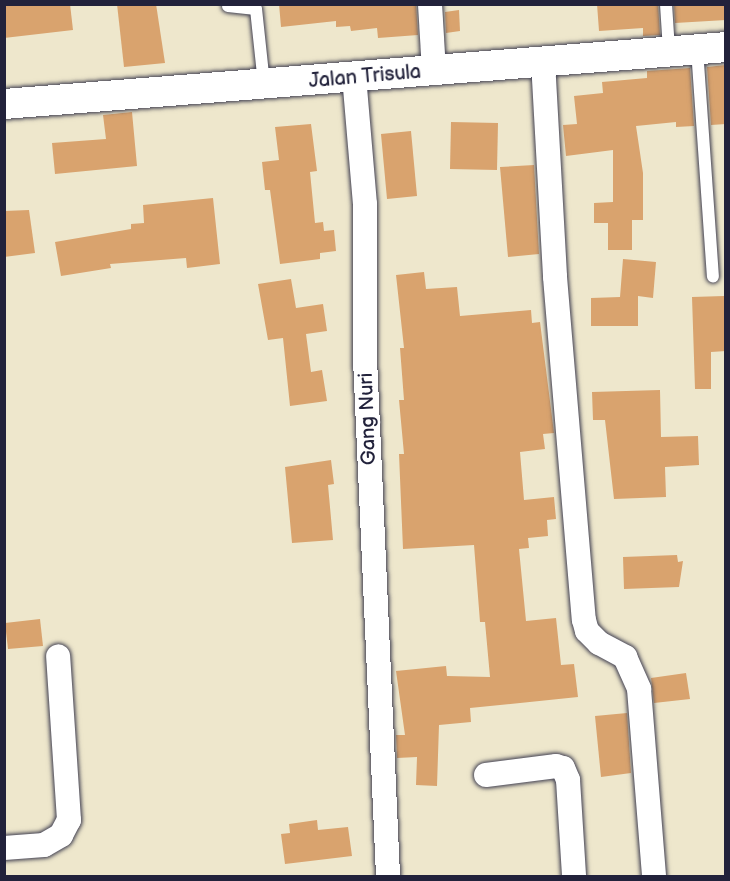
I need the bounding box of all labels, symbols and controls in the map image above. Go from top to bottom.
street label: Jalan Trisula [308,60,422,94]
street label: Gang Nuri [354,372,382,466]

